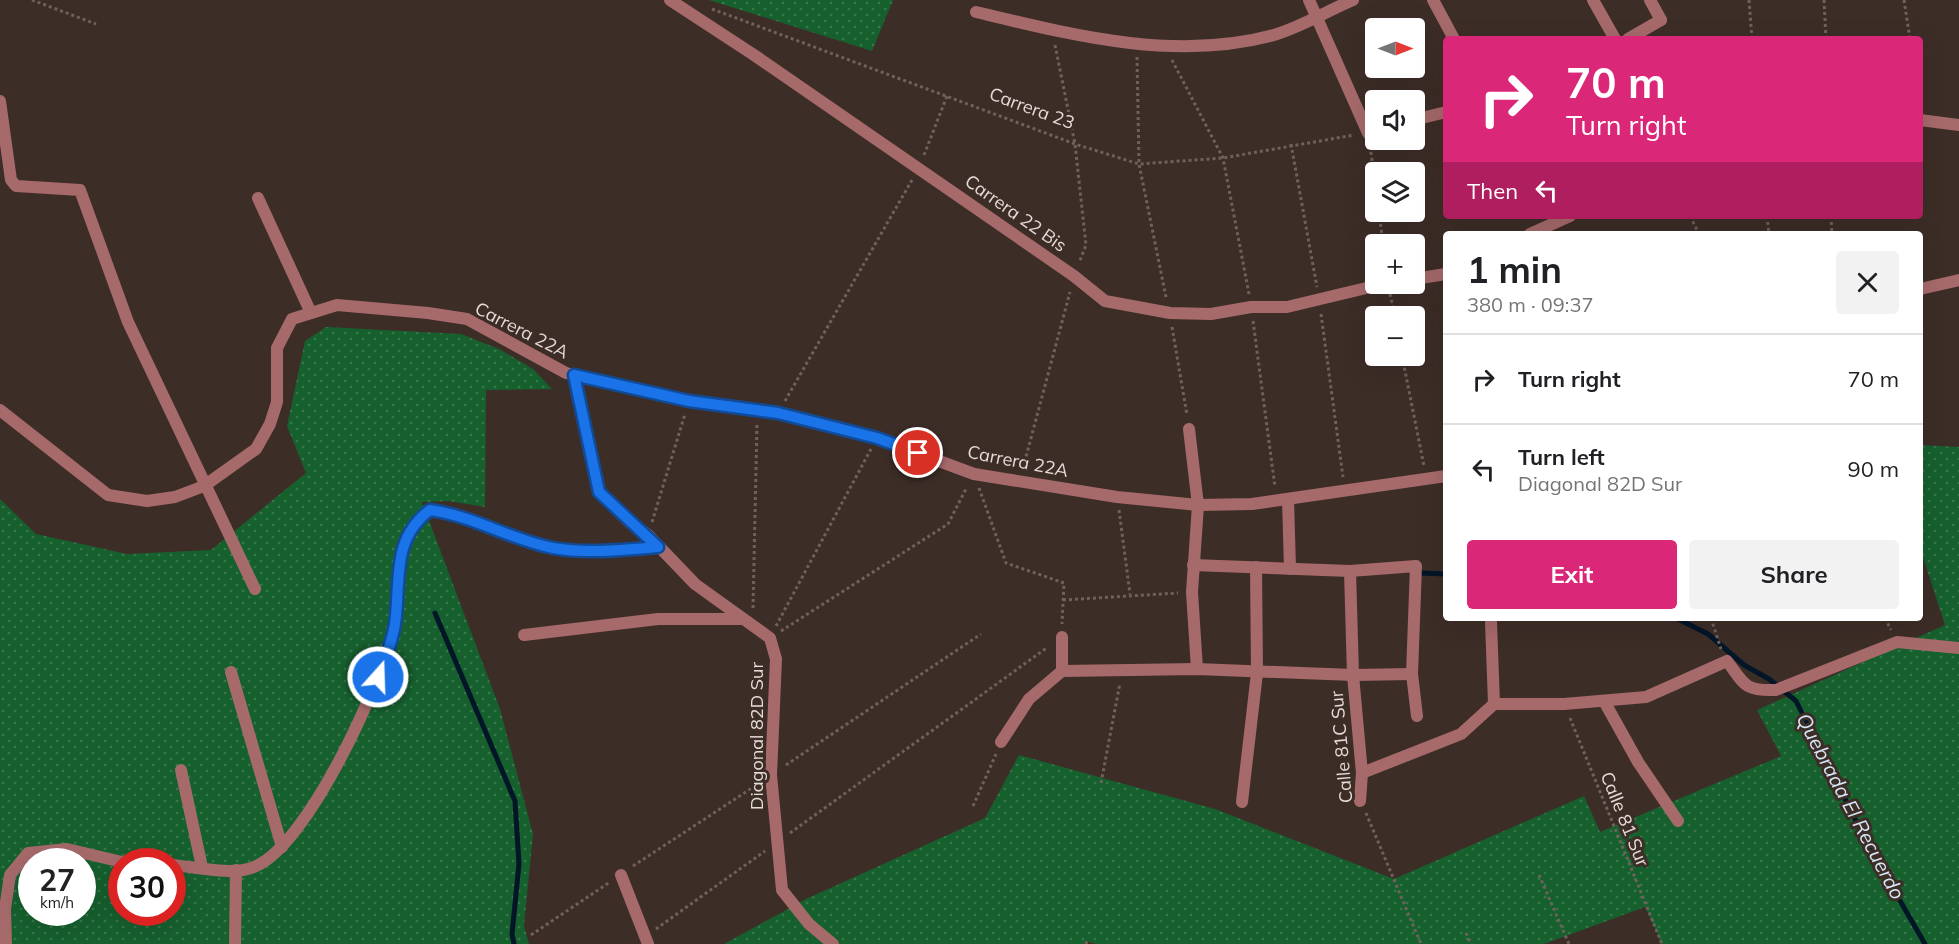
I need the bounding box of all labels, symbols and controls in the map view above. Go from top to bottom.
north arrow [1365,18,1425,78]
map controls [1365,18,1425,366]
text: 70 m [1566,56,1666,109]
icon: right [1467,60,1545,138]
street label: Carrera 23 [986,82,1078,134]
button: sound [1365,90,1425,150]
text: Turn right [1566,108,1686,142]
button: layers [1365,162,1425,222]
street label: Carrera 22 Bis [961,169,1071,257]
icon: left [1530,174,1563,207]
text: Then [1467,177,1518,205]
button: + [1365,234,1425,294]
text: 1 min [1467,247,1562,292]
button: close [1836,251,1899,314]
text: 380 m · 09:37 [1467,292,1593,317]
street label: Carrera 22A [471,297,573,363]
button: − [1365,306,1425,366]
icon: right [1467,363,1500,396]
text: Turn right [1518,365,1621,393]
text: 70 m [1848,365,1899,393]
pin [892,427,943,478]
icon: arrive [901,436,934,469]
street label: Carrera 22A [966,440,1070,482]
text: Turn left [1518,443,1605,471]
icon: left [1467,453,1500,486]
text: 90 m [1848,455,1899,483]
text: Diagonal 82D Sur [1518,471,1682,496]
button: Exit [1467,540,1677,609]
button: Share [1689,540,1899,609]
position arrow [346,645,410,709]
street label: Diagonal 82D Sur [745,662,768,810]
street label: Calle 81C Sur [1325,689,1357,804]
water label: Quebrada El Recuerdo [1791,709,1911,903]
street label: Calle 81 Sur [1596,768,1655,870]
speed limit sign: 30 [108,848,186,926]
text: 27 [39,861,75,899]
text: km/h [40,893,74,912]

